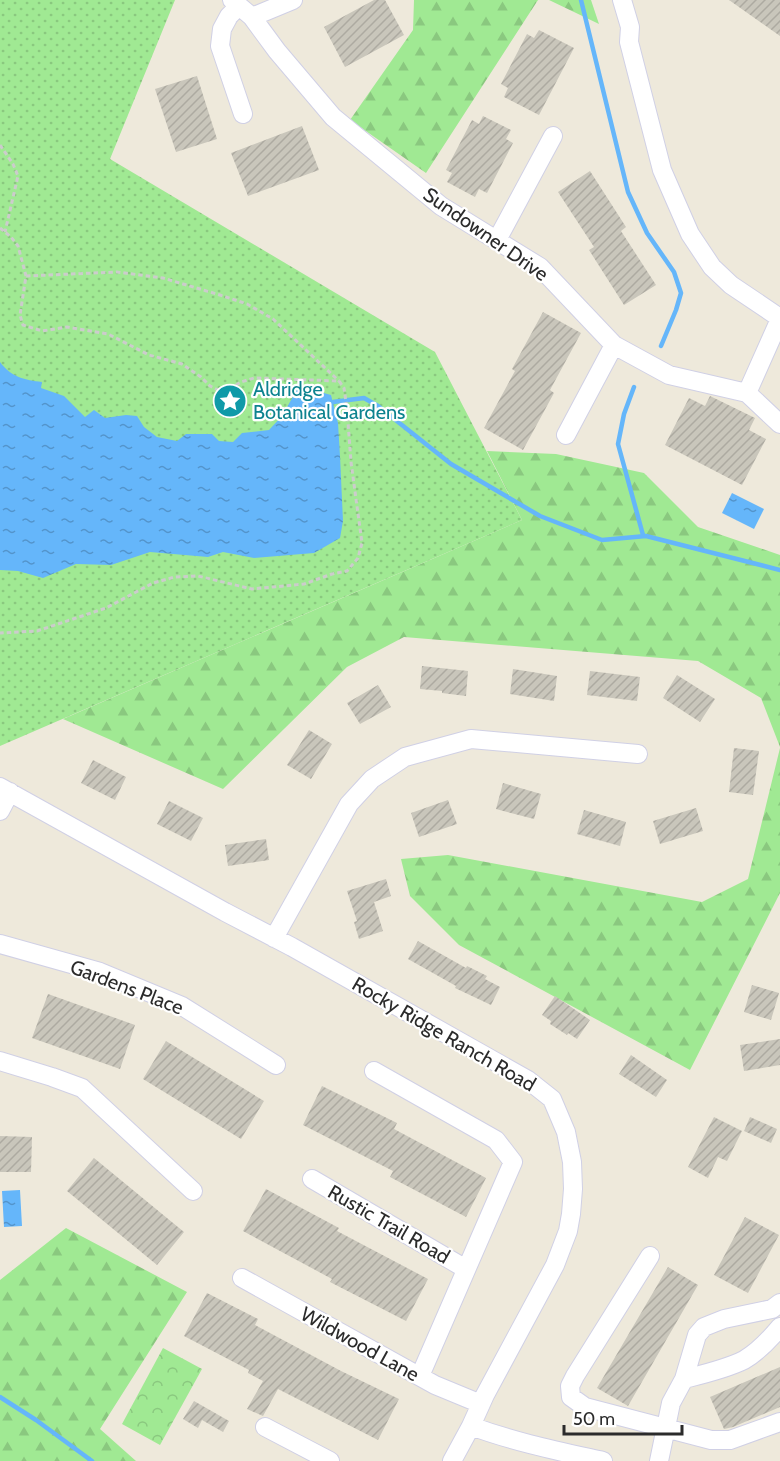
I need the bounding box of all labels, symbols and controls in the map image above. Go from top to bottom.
street label: Sundowner Drive [419,182,553,286]
place label: Aldridge Botanical Gardens [253,377,405,424]
place icon: Aldridge Botanical Gardens [212,383,248,419]
street label: Gardens Place [67,954,187,1020]
street label: Rocky Ridge Ranch Road [348,972,540,1096]
street label: Rustic Trail Road [324,1179,454,1269]
street label: Wildwood Lane [297,1302,423,1386]
scale bar [564,1398,682,1436]
text: 50 m [573,1408,615,1430]

